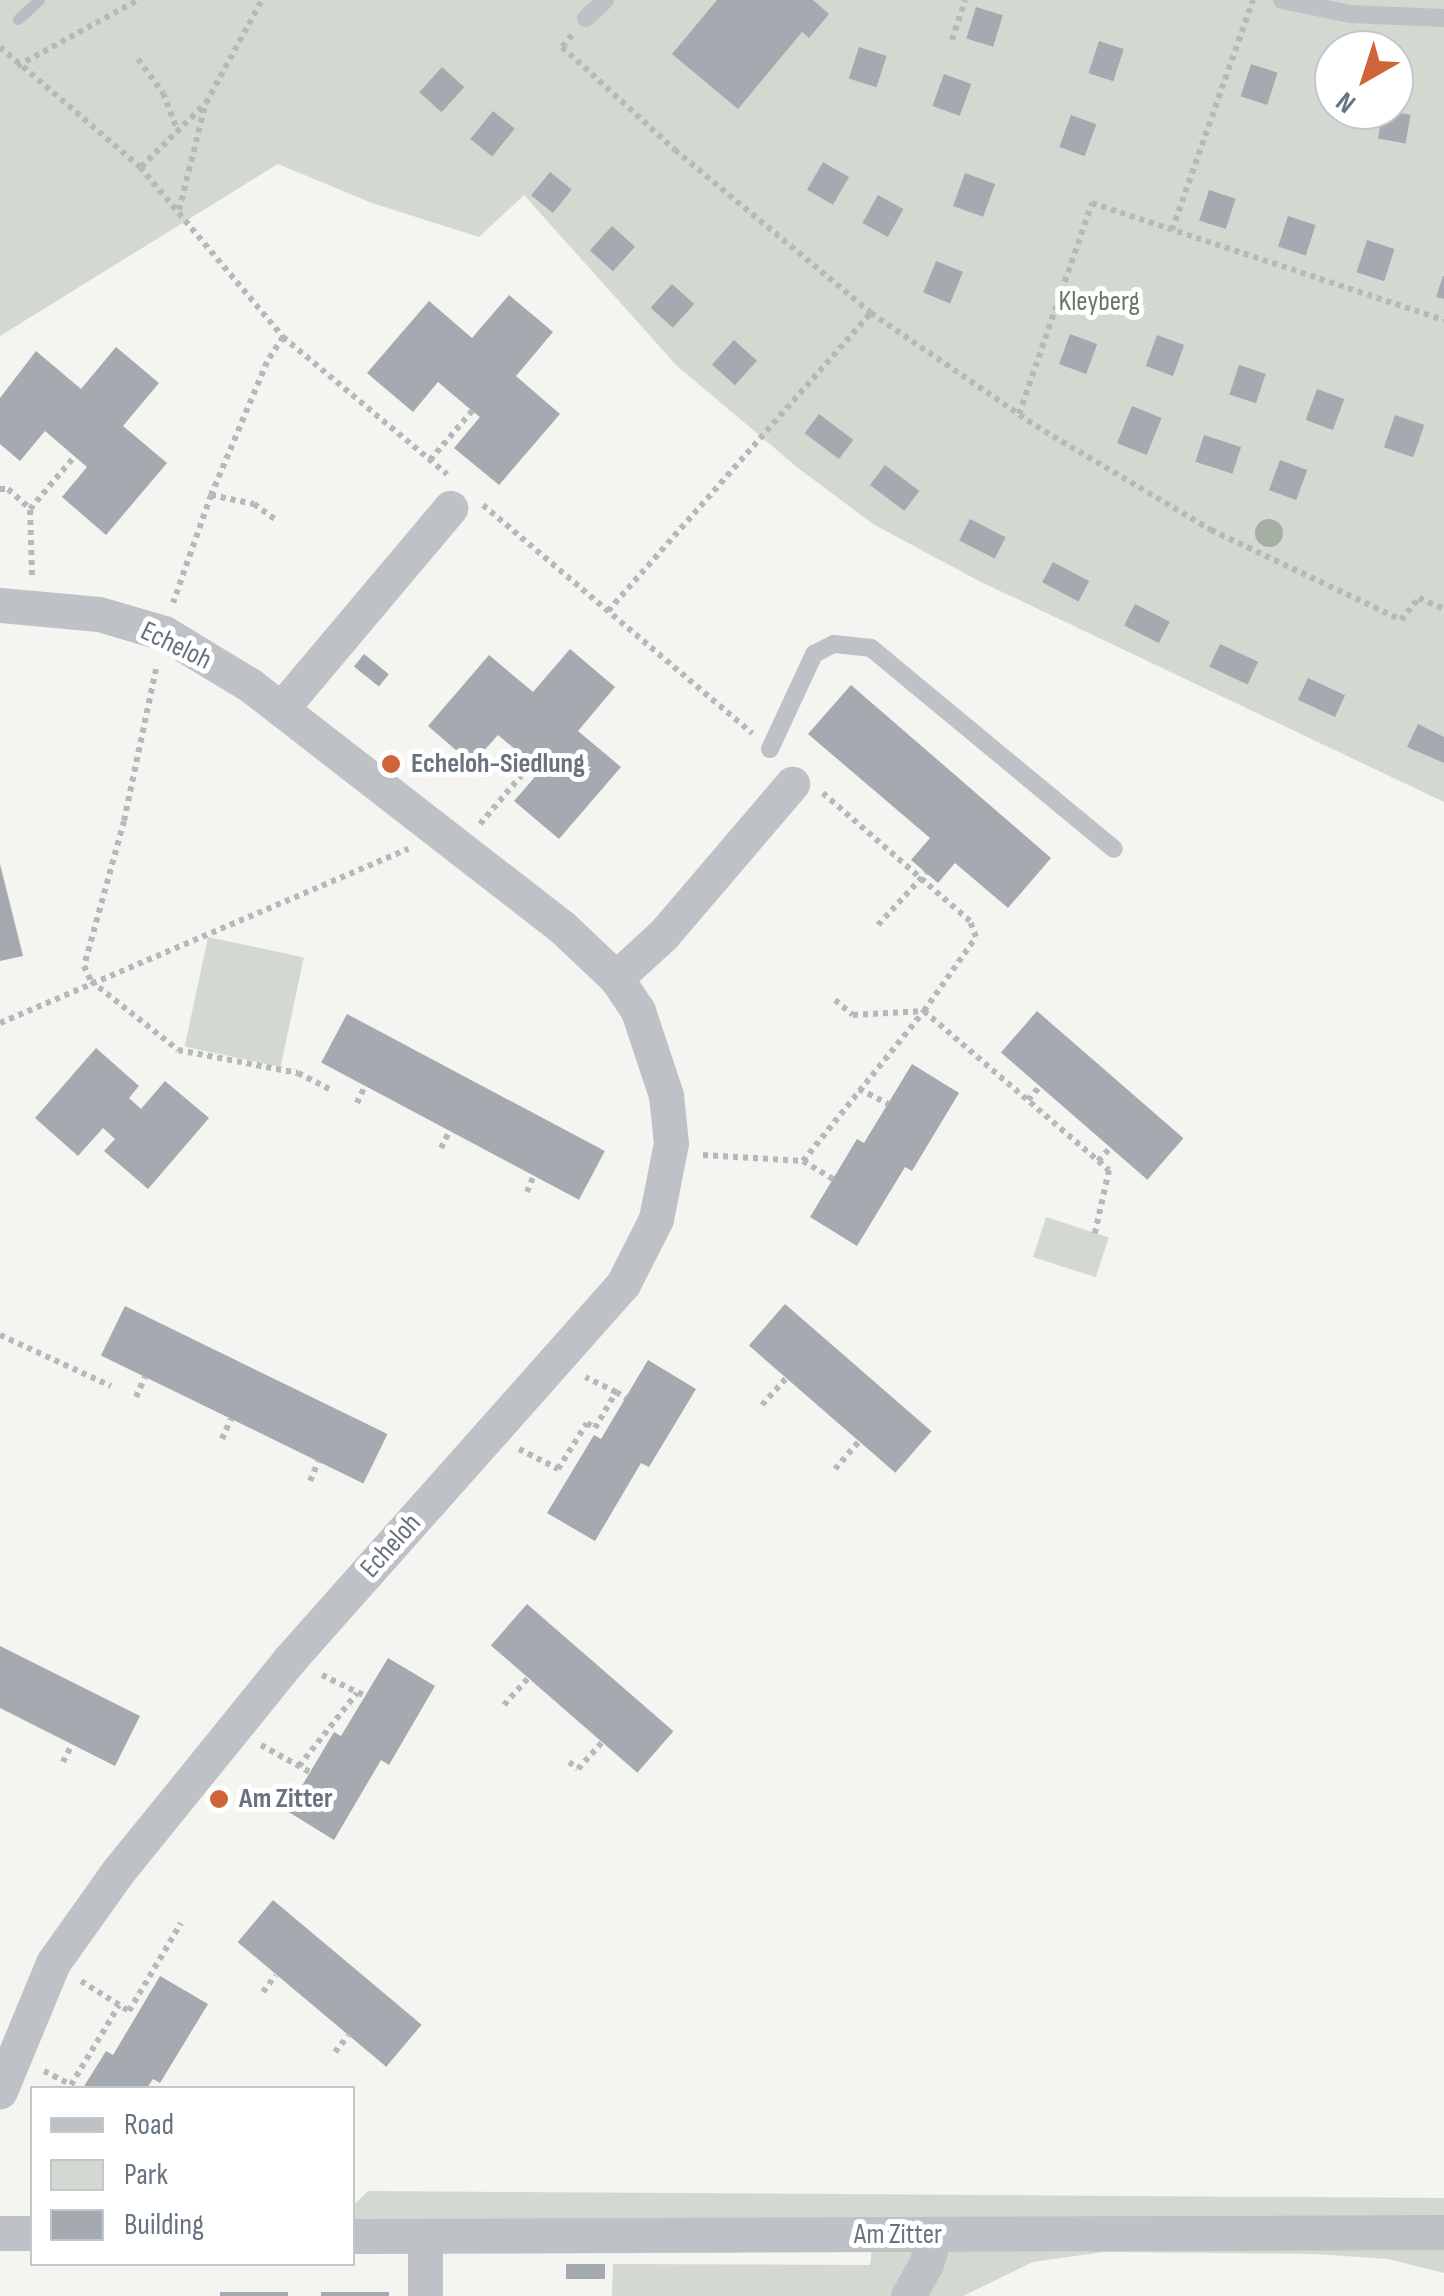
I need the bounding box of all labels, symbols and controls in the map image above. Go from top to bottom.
north arrow [1314,30,1414,130]
text: N [1330,85,1362,120]
park label: Kleyberg [1058,285,1140,319]
street label: Echeloh [135,615,217,677]
place label: Echeloh-Siedlung [411,747,585,781]
marker: Echeloh-Siedlung [380,753,402,775]
street label: Echeloh [354,1507,428,1585]
place label: Am Zitter [239,1782,333,1816]
marker: Am Zitter [208,1788,230,1810]
legend [30,2086,355,2266]
text: Road [124,2107,174,2143]
text: Park [124,2157,168,2193]
text: Building [124,2207,204,2243]
street label: Am Zitter [854,2218,942,2252]

